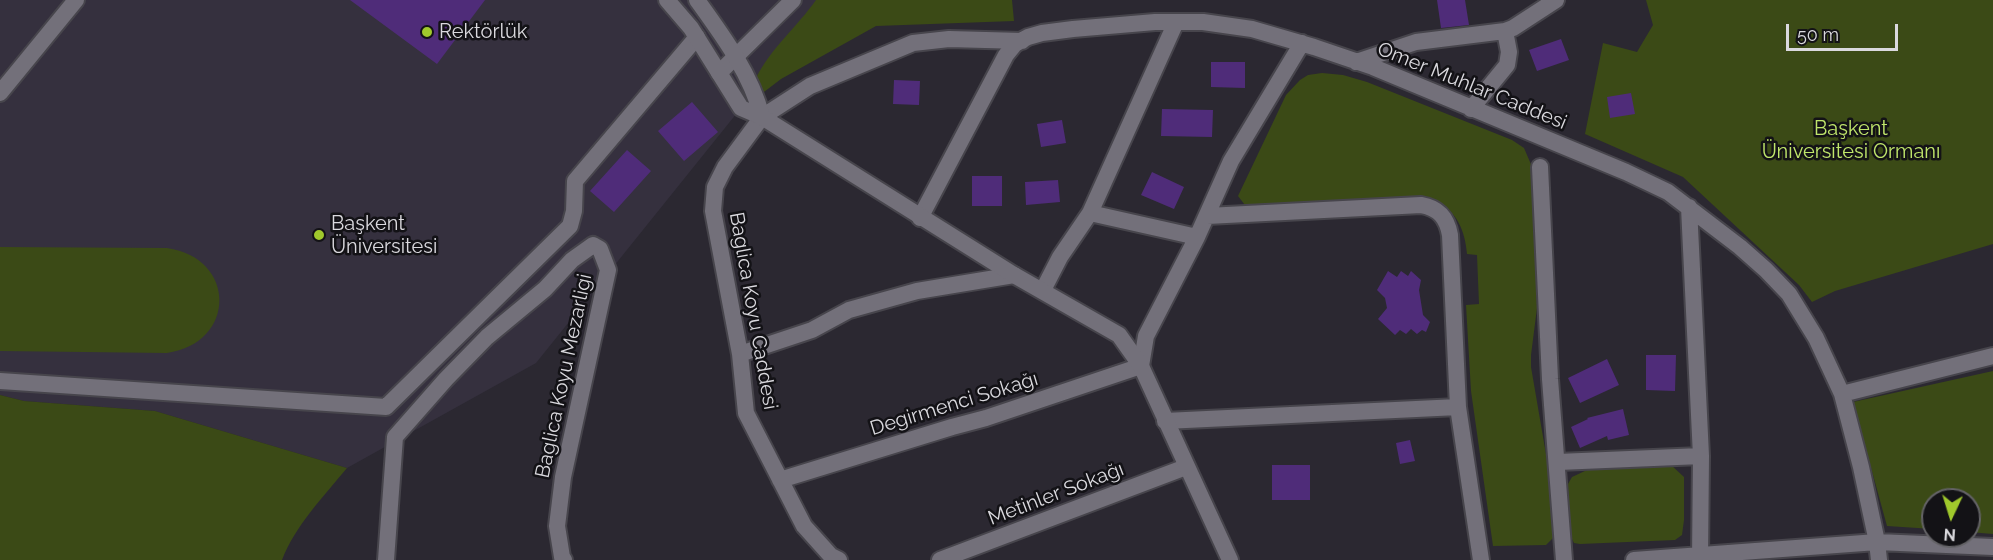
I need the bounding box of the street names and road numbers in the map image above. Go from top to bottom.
street label: Omer Muhlar Caddesi [1374,37,1570,135]
street label: Baglica Koyu Caddesi [724,210,782,412]
street label: Baglica Koyu Mezarligi [531,272,597,480]
street label: Degirmenci Sokağı [867,367,1041,441]
street label: Metinler Sokağı [985,457,1127,531]

